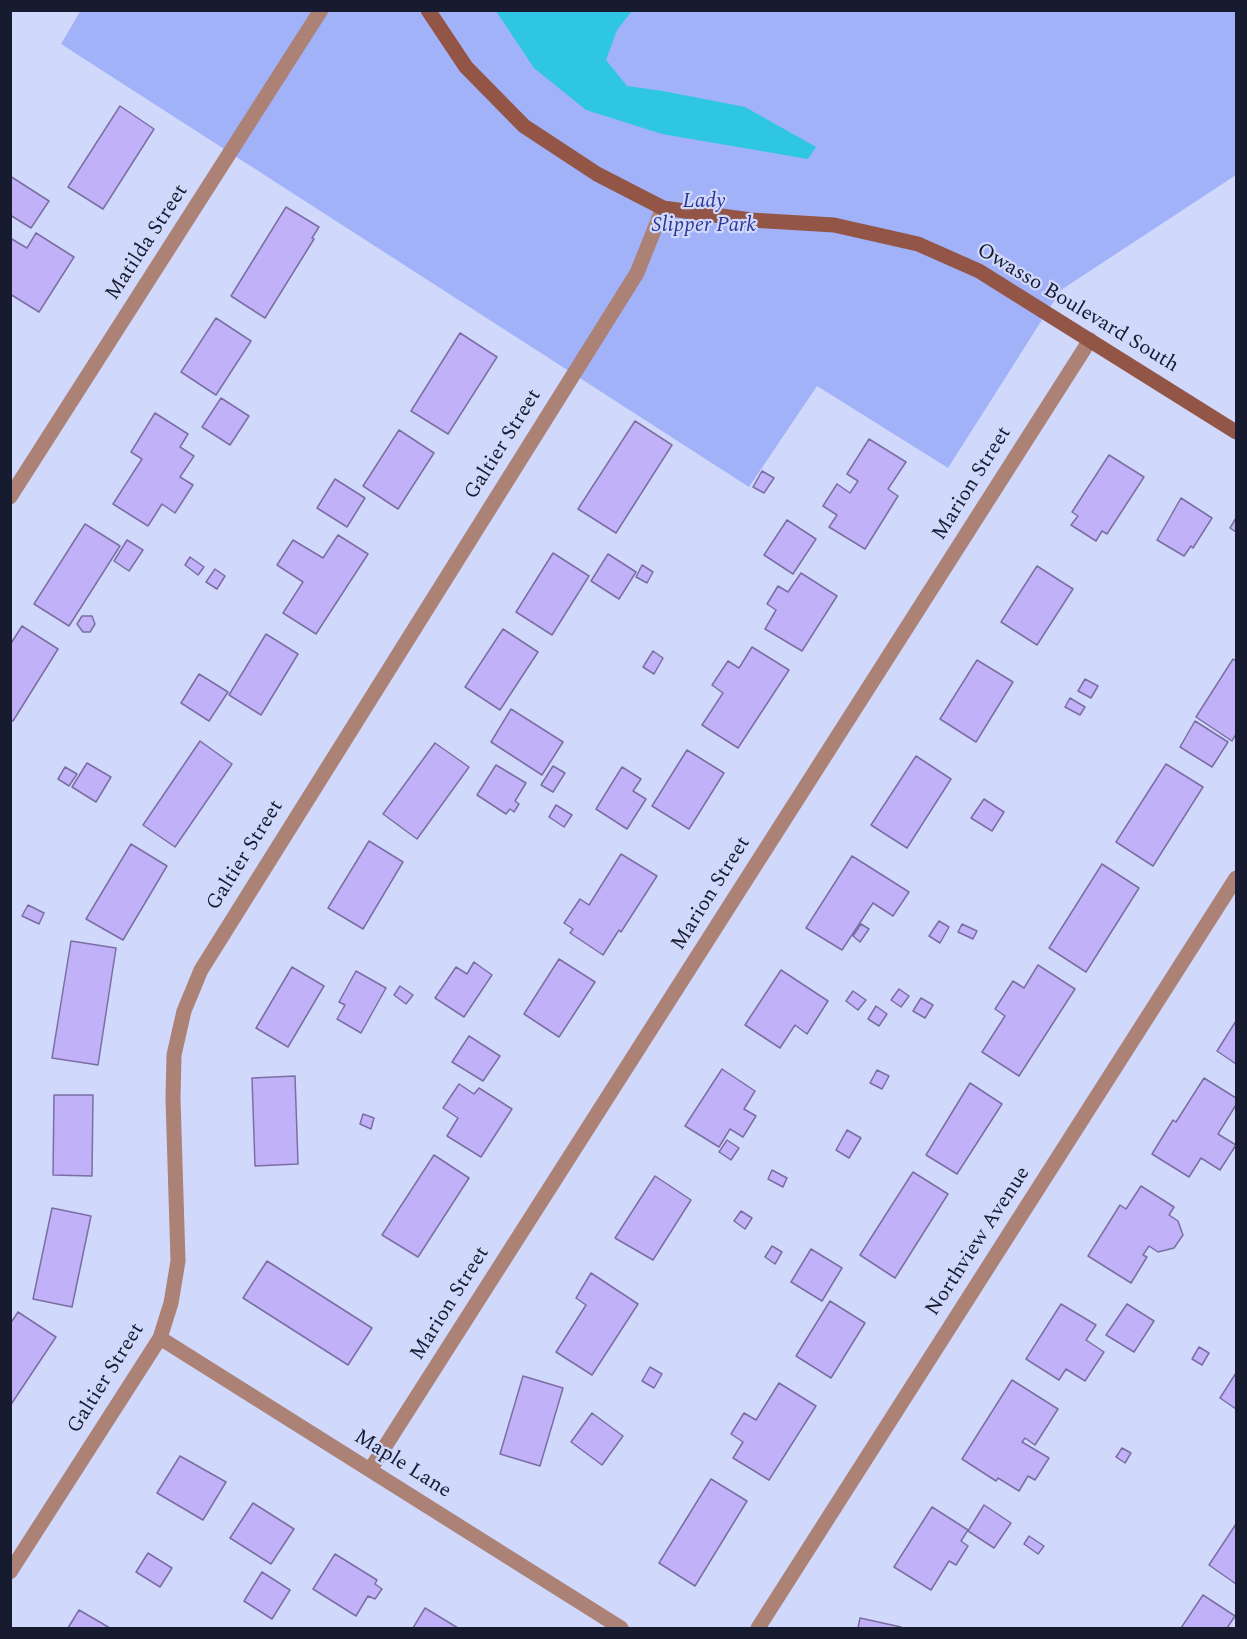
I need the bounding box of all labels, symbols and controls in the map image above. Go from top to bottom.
street label: Matilda Street [101,180,195,306]
park label: Lady Slipper Park [652,190,756,240]
street label: Owasso Boulevard South [971,239,1183,379]
street label: Galtier Street [460,385,548,505]
street label: Marion Street [928,423,1018,545]
street label: Galtier Street [202,796,290,916]
street label: Marion Street [667,833,757,955]
street label: Northview Avenue [921,1163,1037,1321]
street label: Marion Street [406,1243,496,1365]
street label: Galtier Street [63,1319,151,1439]
street label: Maple Lane [349,1425,455,1505]

